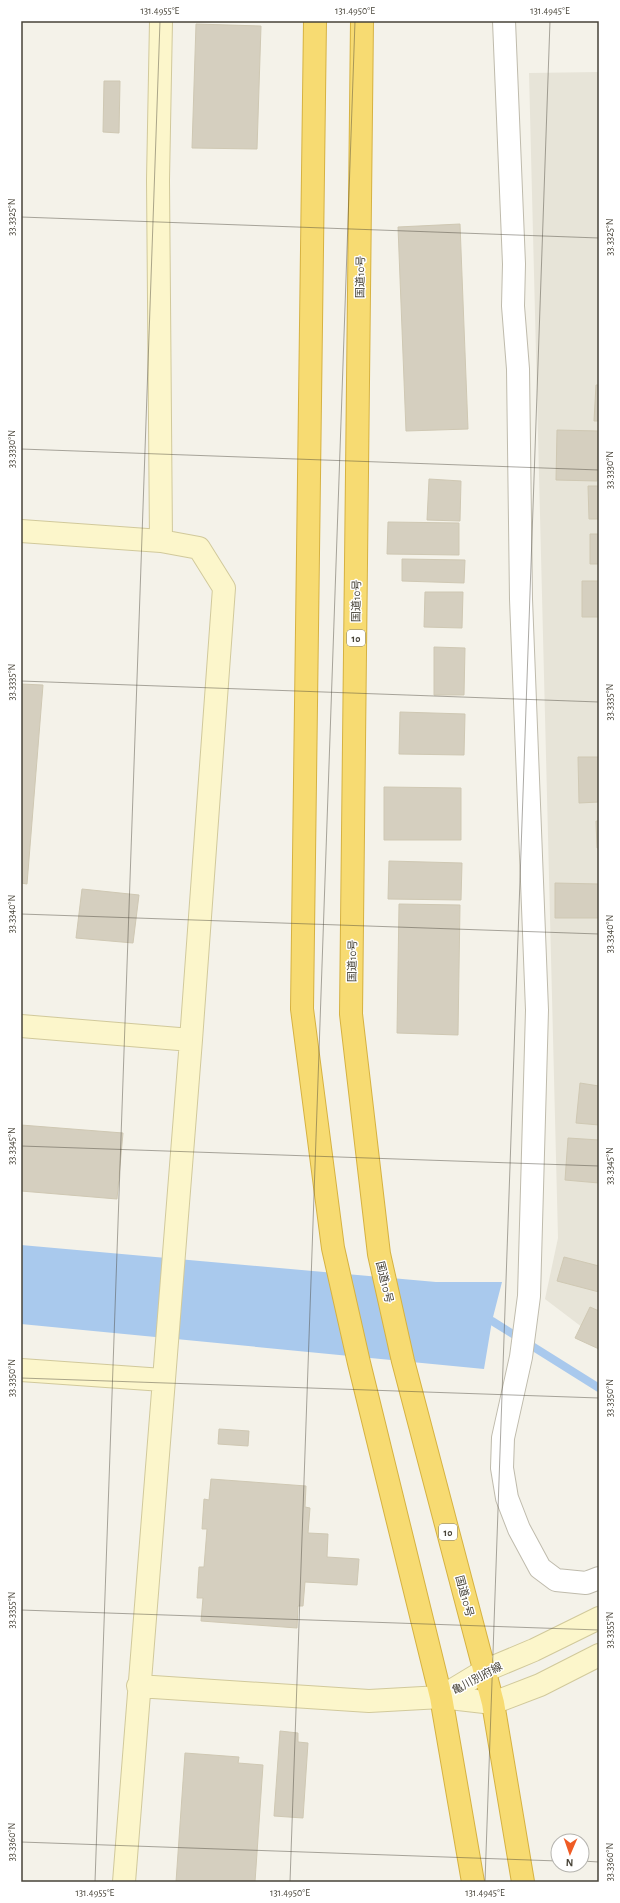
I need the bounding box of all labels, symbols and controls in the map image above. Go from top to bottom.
text: 131.4955°E [141,6,180,16]
text: 131.4950°E [335,6,375,16]
text: 131.4945°E [530,6,570,16]
text: 33.3325°N [7,198,17,236]
text: 33.3325°N [605,218,615,256]
street label: 国道10号 [354,256,366,298]
text: 33.3330°N [7,430,17,468]
text: 33.3330°N [605,451,615,489]
street label: 国道10号 [350,580,362,622]
road number: 10 [347,630,365,646]
text: 33.3335°N [7,664,17,700]
text: 33.3335°N [605,684,615,720]
text: 33.3340°N [7,895,17,933]
text: 33.3340°N [605,915,615,953]
street label: 国道10号 [346,940,358,982]
text: 33.3345°N [7,1127,17,1165]
text: 33.3345°N [605,1147,615,1185]
street label: 国道10号 [374,1260,396,1304]
text: 33.3350°N [7,1359,17,1397]
text: 33.3350°N [605,1379,615,1417]
road number: 10 [439,1524,457,1540]
street label: 国道10号 [454,1574,476,1618]
text: 33.3355°N [7,1592,17,1628]
text: 33.3355°N [605,1612,615,1648]
street label: 亀川別府線 [450,1660,504,1696]
text: 33.3360°N [7,1823,17,1861]
north arrow [550,1833,590,1873]
text: 33.3360°N [605,1843,615,1881]
text: N [566,1857,574,1868]
text: 131.4955°E [76,1888,115,1898]
text: 131.4950°E [270,1888,310,1898]
text: 131.4945°E [465,1888,505,1898]

